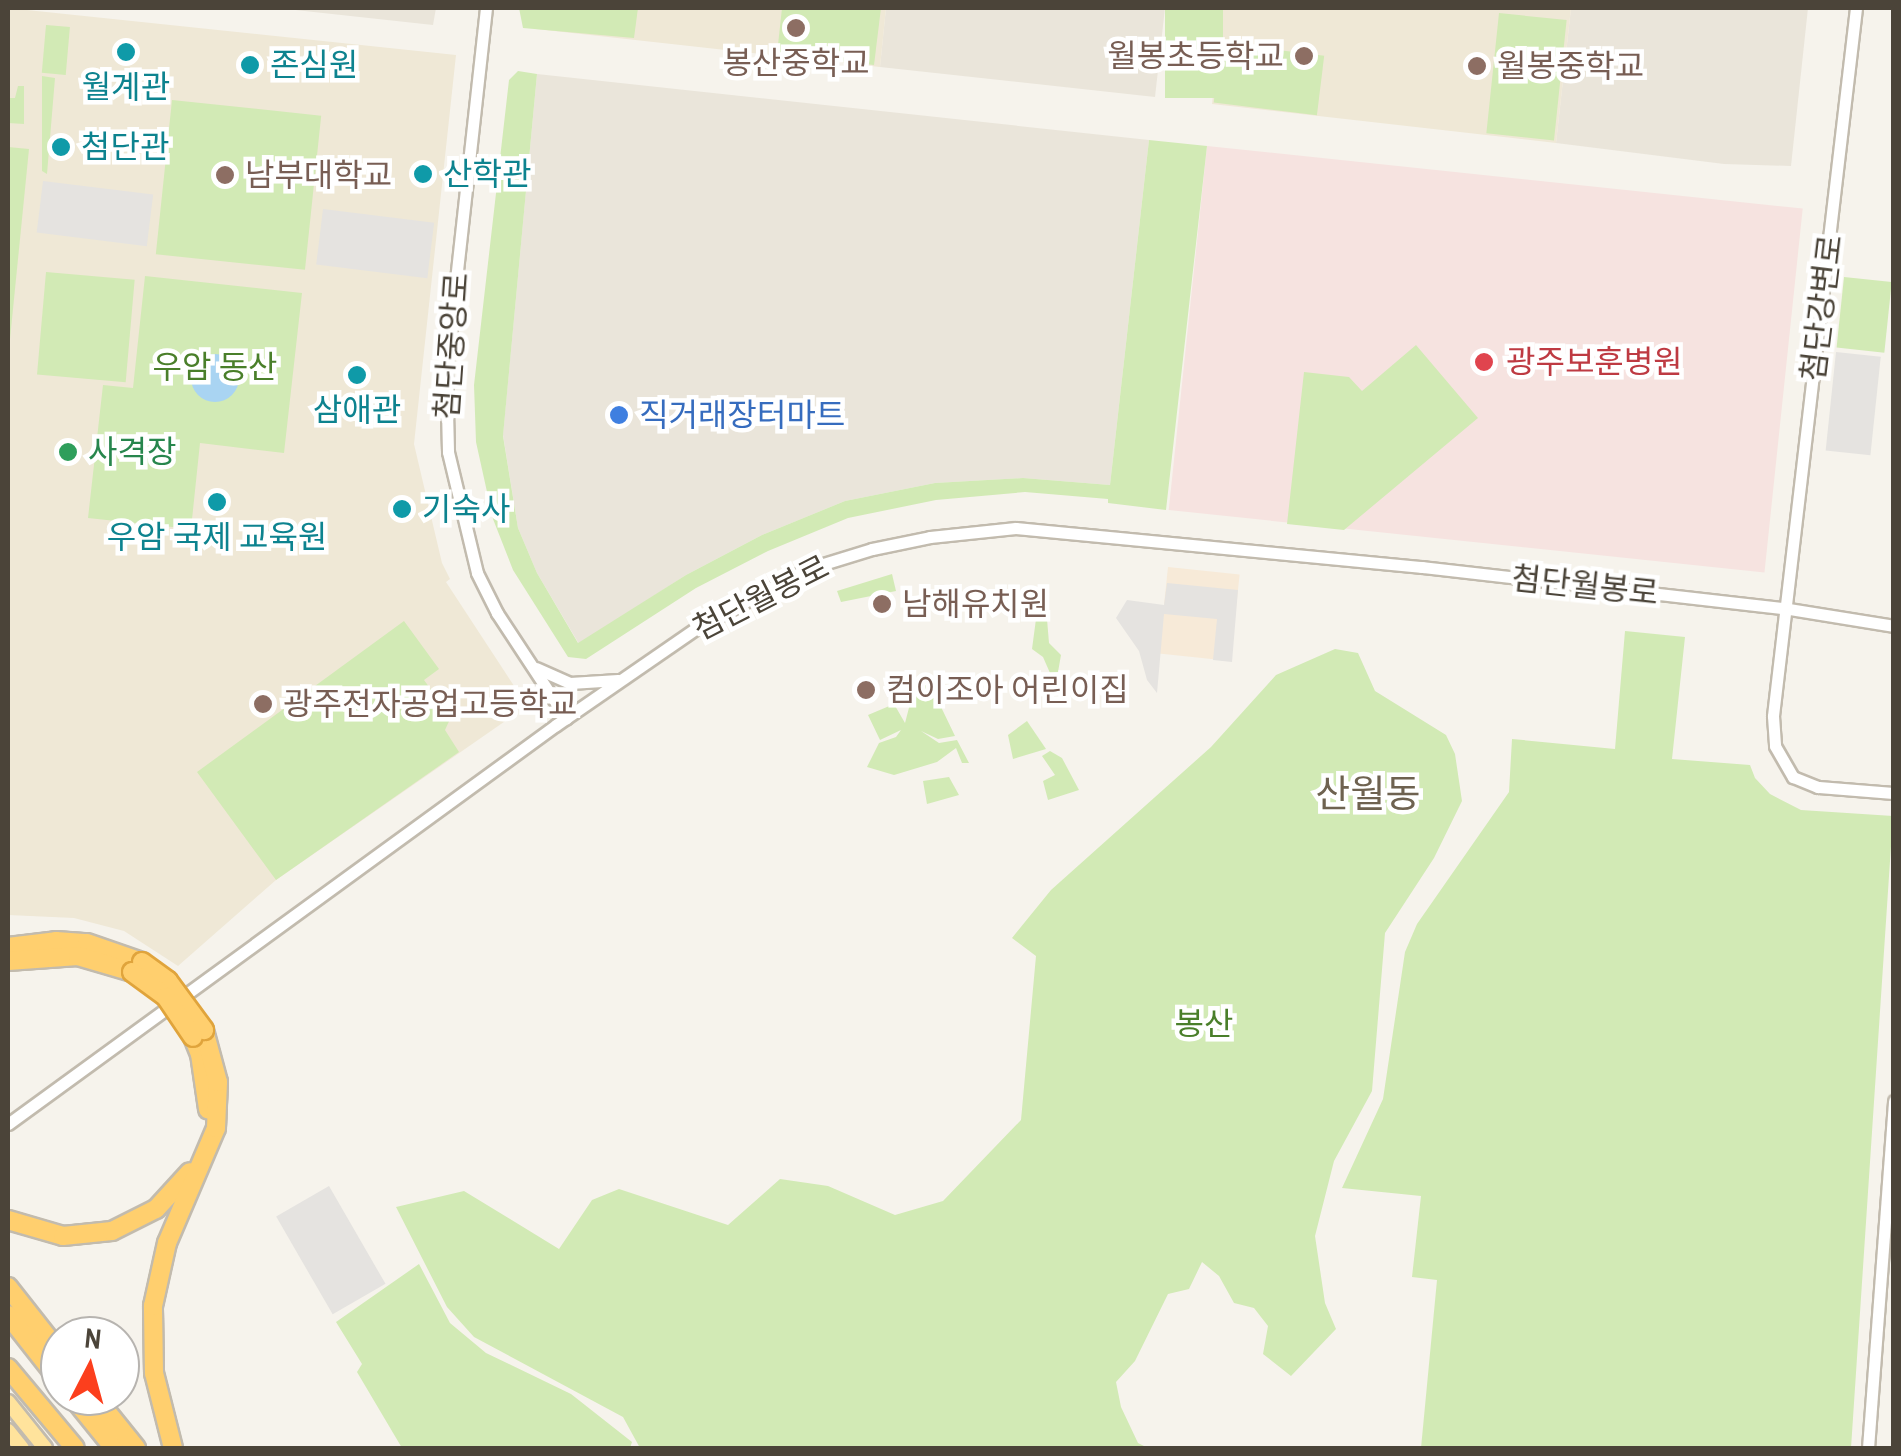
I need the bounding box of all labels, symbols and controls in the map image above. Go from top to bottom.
marker: 봉산중학교 [785,17,807,39]
place label: 월봉초등학교 [1107,37,1284,75]
marker: 월계관 [115,41,137,63]
place label: 봉산중학교 [722,44,870,82]
marker: 월봉초등학교 [1293,45,1315,67]
place label: 존심원 [270,46,358,84]
place label: 월봉중학교 [1497,47,1644,85]
marker: 존심원 [239,54,261,76]
marker: 월봉중학교 [1466,55,1488,77]
place label: 월계관 [82,68,170,106]
place label: 첨단관 [81,128,169,166]
marker: 첨단관 [50,136,72,158]
place label: 산학관 [443,155,531,193]
place label: 남부대학교 [245,156,392,194]
marker: 산학관 [412,163,434,185]
marker: 남부대학교 [214,164,236,186]
street label: 첨단강변로 [1794,233,1850,383]
street label: 첨단중앙로 [428,271,476,421]
place label: 광주보훈병원 [1506,343,1683,381]
park label: 우암 동산 [152,348,278,386]
marker: 광주보훈병원 [1471,349,1497,375]
marker: 삼애관 [346,364,368,386]
place label: 삼애관 [313,391,401,429]
place label: 직거래장터마트 [639,396,845,434]
marker: 직거래장터마트 [608,404,630,426]
place label: 사격장 [88,433,176,471]
marker: 사격장 [57,441,79,463]
place label: 기숙사 [422,490,510,528]
marker: 우암 국제 교육원 [206,491,228,513]
marker: 기숙사 [391,498,413,520]
place label: 우암 국제 교육원 [107,518,327,556]
street label: 첨단월봉로 [687,547,835,649]
street label: 첨단월봉로 [1510,559,1660,613]
place label: 남해유치원 [902,585,1049,623]
marker: 남해유치원 [871,593,893,615]
place label: 컴이조아 어린이집 [886,671,1129,709]
marker: 컴이조아 어린이집 [855,679,877,701]
place label: 광주전자공업고등학교 [283,685,577,723]
marker: 광주전자공업고등학교 [252,693,274,715]
district label: 산월동 [1316,771,1420,817]
park label: 봉산 [1175,1005,1233,1043]
north arrow [40,1316,140,1416]
text: N [83,1318,103,1358]

